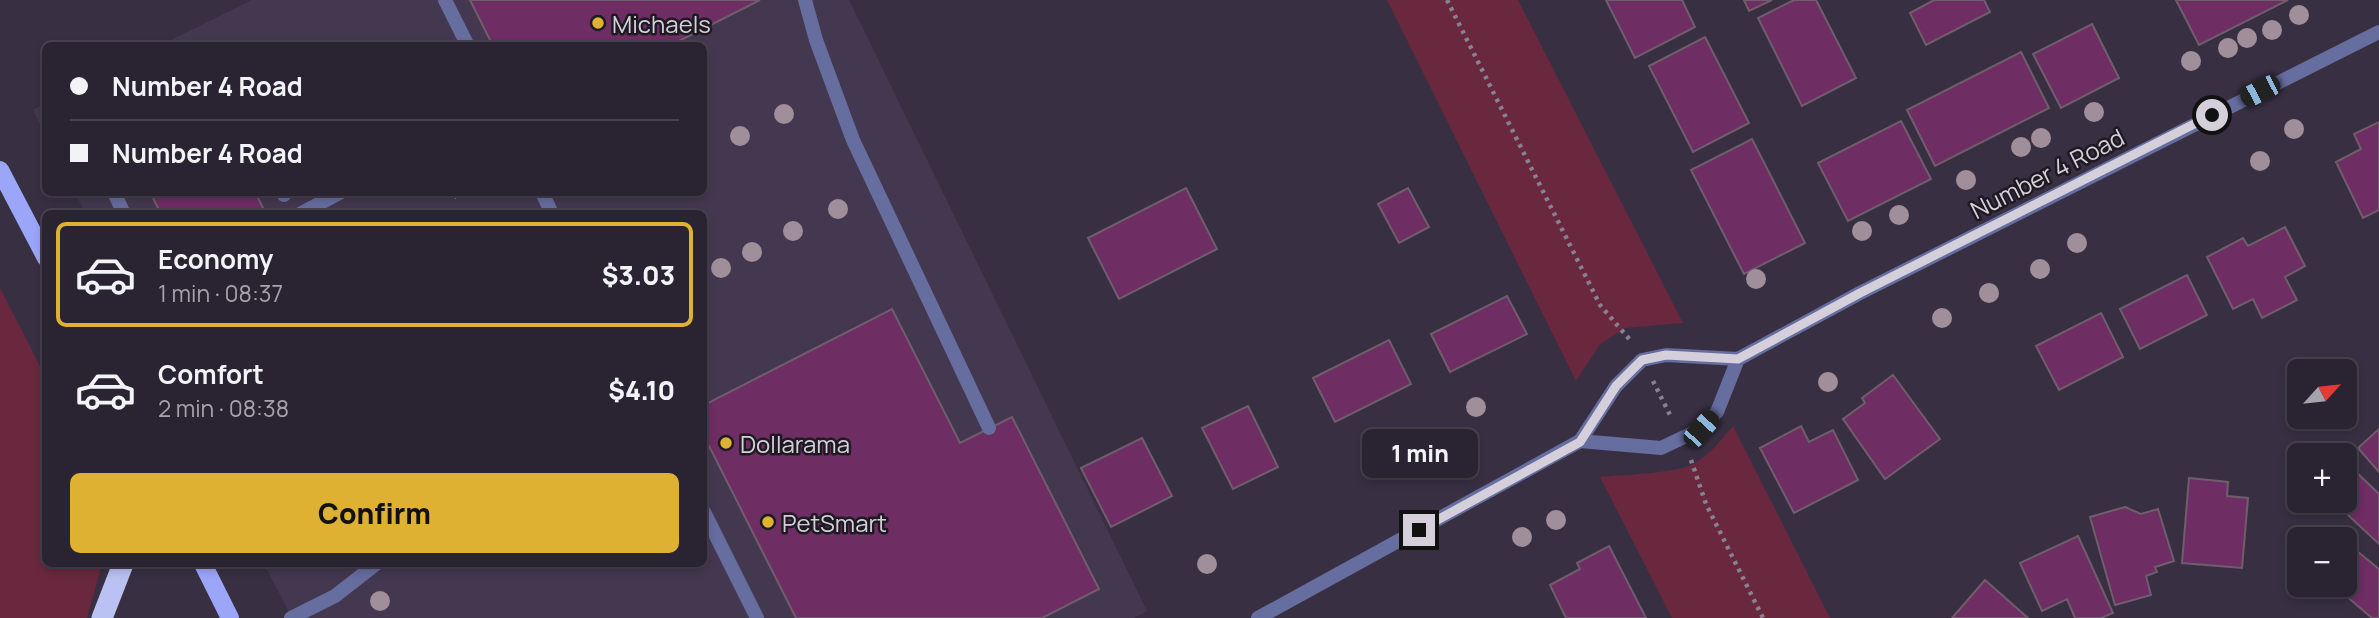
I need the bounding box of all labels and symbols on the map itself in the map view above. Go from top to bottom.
place label: Michaels [612,7,711,40]
marker: Michaels [590,15,606,31]
car [2237,72,2284,110]
route start [2196,99,2228,131]
street label: Number 4 Road [1964,120,2130,226]
north arrow [2287,359,2357,429]
car [1680,406,1723,452]
place label: Dollarama [740,427,850,460]
callout: 1 min [1361,428,1477,477]
marker: Dollarama [718,435,734,451]
place label: PetSmart [782,506,887,539]
marker: PetSmart [760,514,776,530]
route end [1403,514,1435,546]

